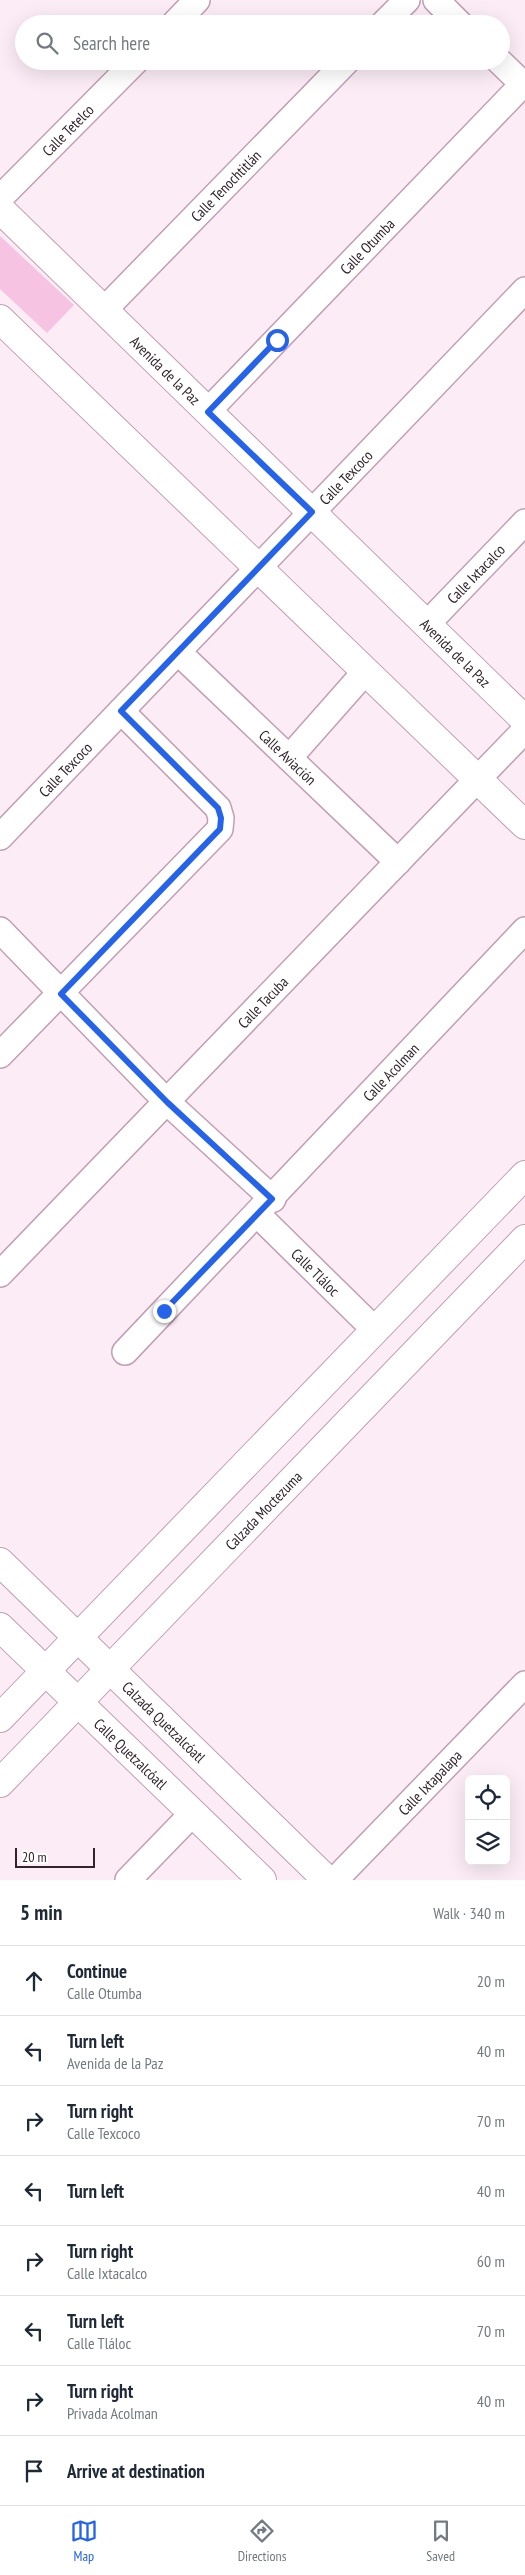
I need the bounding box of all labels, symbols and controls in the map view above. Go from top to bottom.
search box [15,15,510,70]
icon: search [33,29,61,57]
text: Search here [73,31,150,55]
street label: Calle Tetelco [38,100,97,160]
street label: Calle Tenochtitlán [186,146,265,225]
street label: Calle Otumba [336,214,398,278]
route start [266,329,289,352]
street label: Avenida de la Paz [126,332,205,409]
street label: Calle Texcoco [315,446,376,508]
street label: Calle Ixtacalco [443,540,508,607]
street label: Avenida de la Paz [417,614,495,691]
street label: Calle Aviación [255,725,321,789]
street label: Calle Texcoco [34,738,96,801]
street label: Calle Tacuba [233,972,292,1032]
street label: Calle Acolman [359,1039,423,1105]
street label: Calle Tláloc [288,1244,344,1300]
route end [153,1300,176,1323]
street label: Calzada Moctezuma [221,1467,306,1554]
street label: Calzada Quetzalcóatl [119,1677,210,1767]
street label: Calle Quetzalcóatl [90,1714,172,1793]
street label: Calle Ixtapalapa [394,1746,466,1819]
map controls [465,1775,510,1865]
button: locate [465,1775,510,1820]
button: layers [465,1820,510,1865]
scale bar [15,1845,95,1868]
text: 20 m [22,1848,47,1866]
text: 5 min [20,1899,62,1926]
text: Walk · 340 m [433,1903,505,1923]
text: Continue [67,1959,127,1983]
icon: ahead [20,1967,48,1995]
text: 20 m [477,1971,505,1991]
text: Calle Otumba [67,1983,142,2003]
text: Turn left [67,2029,124,2053]
icon: left [20,2037,48,2065]
text: 40 m [477,2041,505,2061]
text: Avenida de la Paz [67,2053,164,2073]
text: Turn right [67,2099,133,2123]
icon: right [20,2107,48,2135]
text: 70 m [477,2111,505,2131]
text: Calle Texcoco [67,2123,140,2143]
icon: left [20,2177,48,2205]
text: Turn left [67,2179,124,2203]
text: 40 m [477,2181,505,2201]
text: Turn right [67,2239,133,2263]
icon: right [20,2247,48,2275]
text: 60 m [477,2251,505,2271]
text: Calle Ixtacalco [67,2263,147,2283]
text: Turn left [67,2309,124,2333]
icon: left [20,2317,48,2345]
text: 70 m [477,2321,505,2341]
text: Calle Tláloc [67,2333,131,2353]
text: Turn right [67,2379,133,2403]
icon: right [20,2387,48,2415]
text: 40 m [477,2391,505,2411]
text: Privada Acolman [67,2403,158,2423]
icon: arrive [20,2457,48,2485]
text: Arrive at destination [67,2459,205,2483]
tab: Map [70,2517,98,2565]
tab: Directions [238,2517,286,2565]
tab: Saved [426,2517,455,2565]

